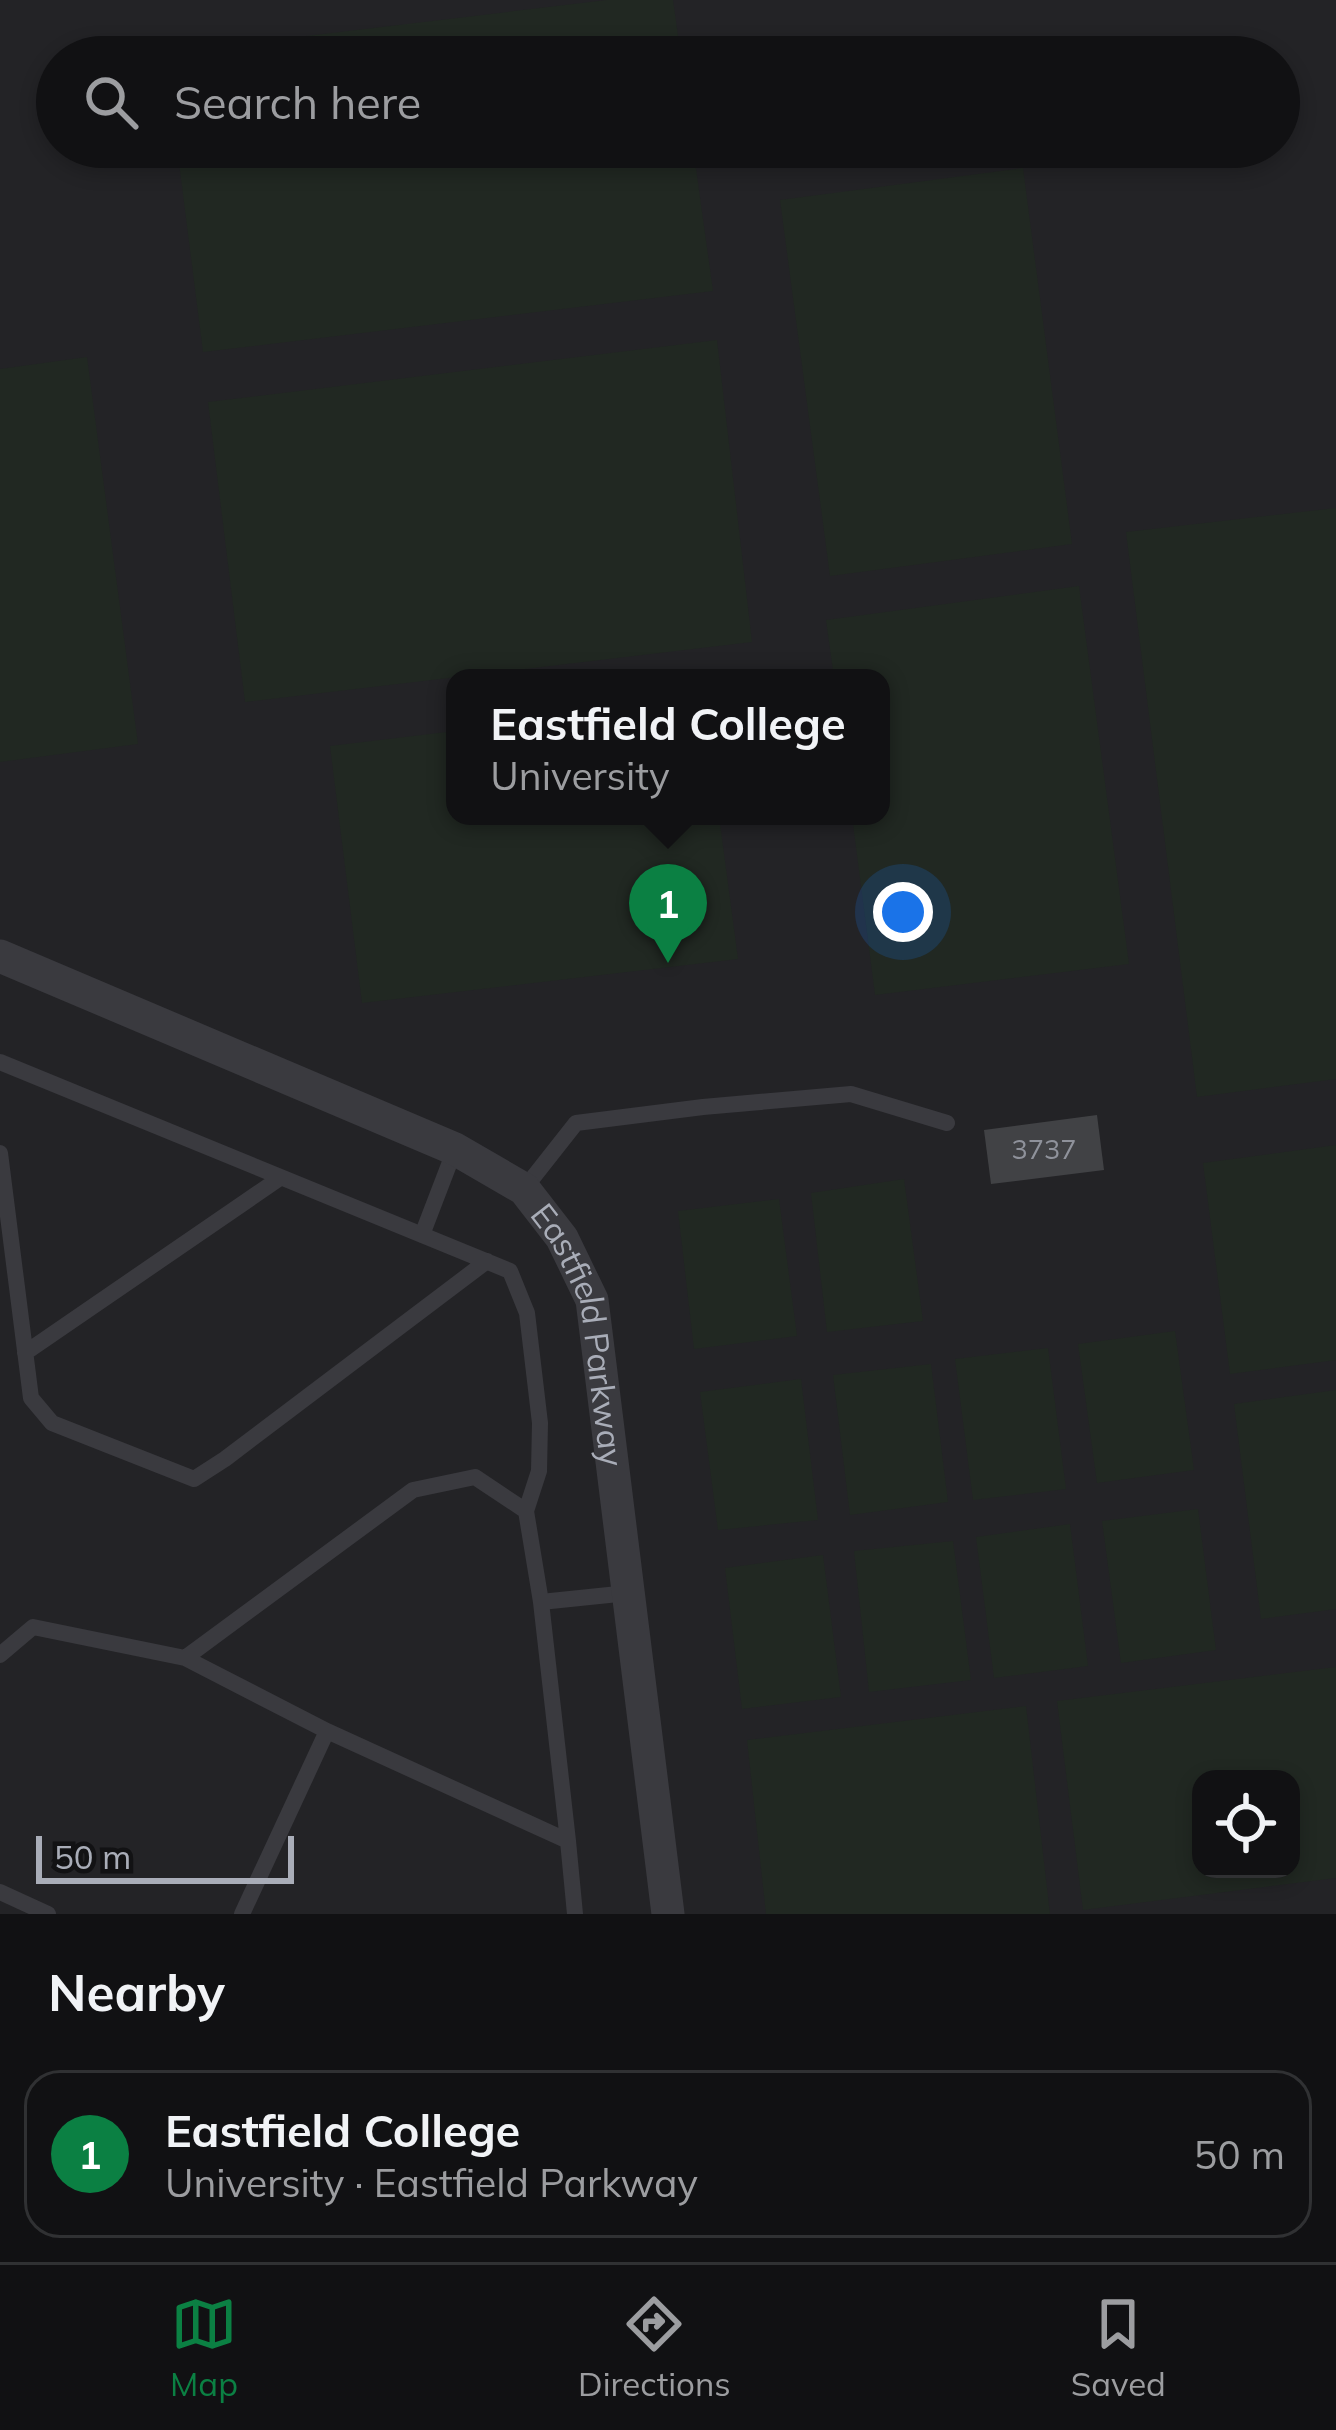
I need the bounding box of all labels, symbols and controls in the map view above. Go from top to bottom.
search box [36,36,1300,168]
icon: search [78,69,144,135]
text: Search here [174,74,421,130]
popup [446,669,890,825]
text: Eastfield College [490,695,846,751]
text: University [490,751,670,800]
pin: 1 [629,864,707,963]
your location [873,882,933,942]
house number: 3737 [1012,1132,1076,1166]
street label: Eastfield Parkway [523,1195,633,1469]
map controls [1192,1770,1300,1878]
button: locate [1192,1770,1300,1878]
scale bar [36,1830,294,1883]
text: 50 m [54,1836,131,1877]
text: Nearby [48,1960,225,2024]
text: Eastfield College [165,2102,520,2158]
text: 1 [78,2130,102,2179]
text: 50 m [1194,2130,1285,2179]
text: University · Eastfield Parkway [165,2158,698,2207]
tab: Map [170,2291,238,2404]
tab: Directions [578,2291,731,2404]
tab: Saved [1071,2291,1166,2404]

